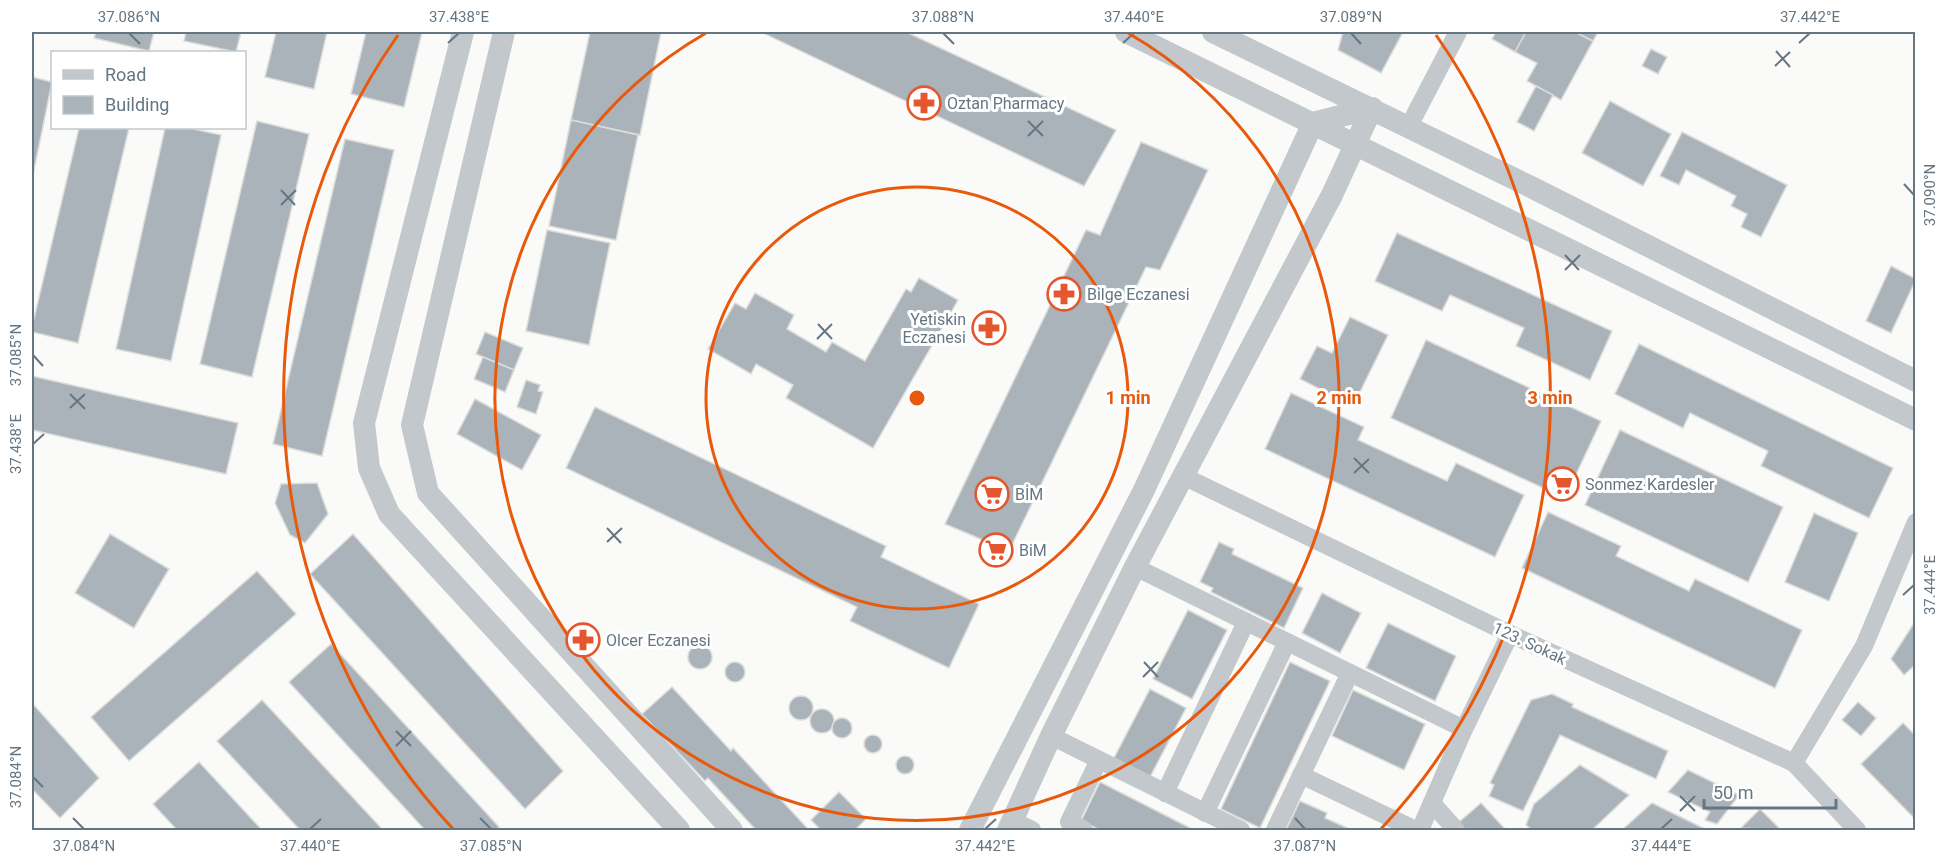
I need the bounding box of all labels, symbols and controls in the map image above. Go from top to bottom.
text: 37.086°N [98,8,160,26]
text: 37.438°E [429,8,490,26]
text: 37.088°N [912,8,974,26]
text: 37.440°E [1104,8,1165,26]
text: 37.089°N [1320,8,1382,26]
text: 37.442°E [1780,8,1841,26]
legend [51,51,246,129]
text: Road [105,64,146,85]
pharmacy icon: Oztan Pharmacy [906,85,942,121]
text: Building [105,94,169,115]
place label: Oztan Pharmacy [947,94,1065,113]
text: 37.090°N [1921,164,1939,226]
pharmacy icon: Bilge Eczanesi [1046,276,1082,312]
place label: Bilge Eczanesi [1087,285,1190,304]
place label: Yetiskin Eczanesi [903,310,966,347]
pharmacy icon: Yetiskin Eczanesi [971,310,1007,346]
text: 37.085°N [7,324,25,386]
text: 1 min [1105,387,1151,408]
text: 2 min [1316,387,1362,408]
text: 3 min [1527,387,1573,408]
centre of rings [907,388,927,408]
text: 37.438°E [7,413,25,474]
supermarket icon: Sonmez Kardesler [1544,466,1580,502]
place label: Sonmez Kardesler [1585,475,1715,494]
supermarket icon: BİM [974,476,1010,512]
place label: BİM [1015,485,1043,504]
supermarket icon: BiM [978,532,1014,568]
place label: BiM [1019,541,1047,560]
text: 37.444°E [1921,554,1939,615]
street label: 123. Sokak [1490,618,1570,669]
pharmacy icon: Olcer Eczanesi [565,622,601,658]
place label: Olcer Eczanesi [606,631,711,650]
text: 37.084°N [7,746,25,808]
scale bar [1704,772,1836,810]
text: 50 m [1713,782,1753,803]
text: 37.084°N [53,837,115,855]
text: 37.440°E [280,837,341,855]
text: 37.085°N [460,837,522,855]
text: 37.442°E [955,837,1016,855]
text: 37.087°N [1274,837,1336,855]
text: 37.444°E [1631,837,1692,855]

